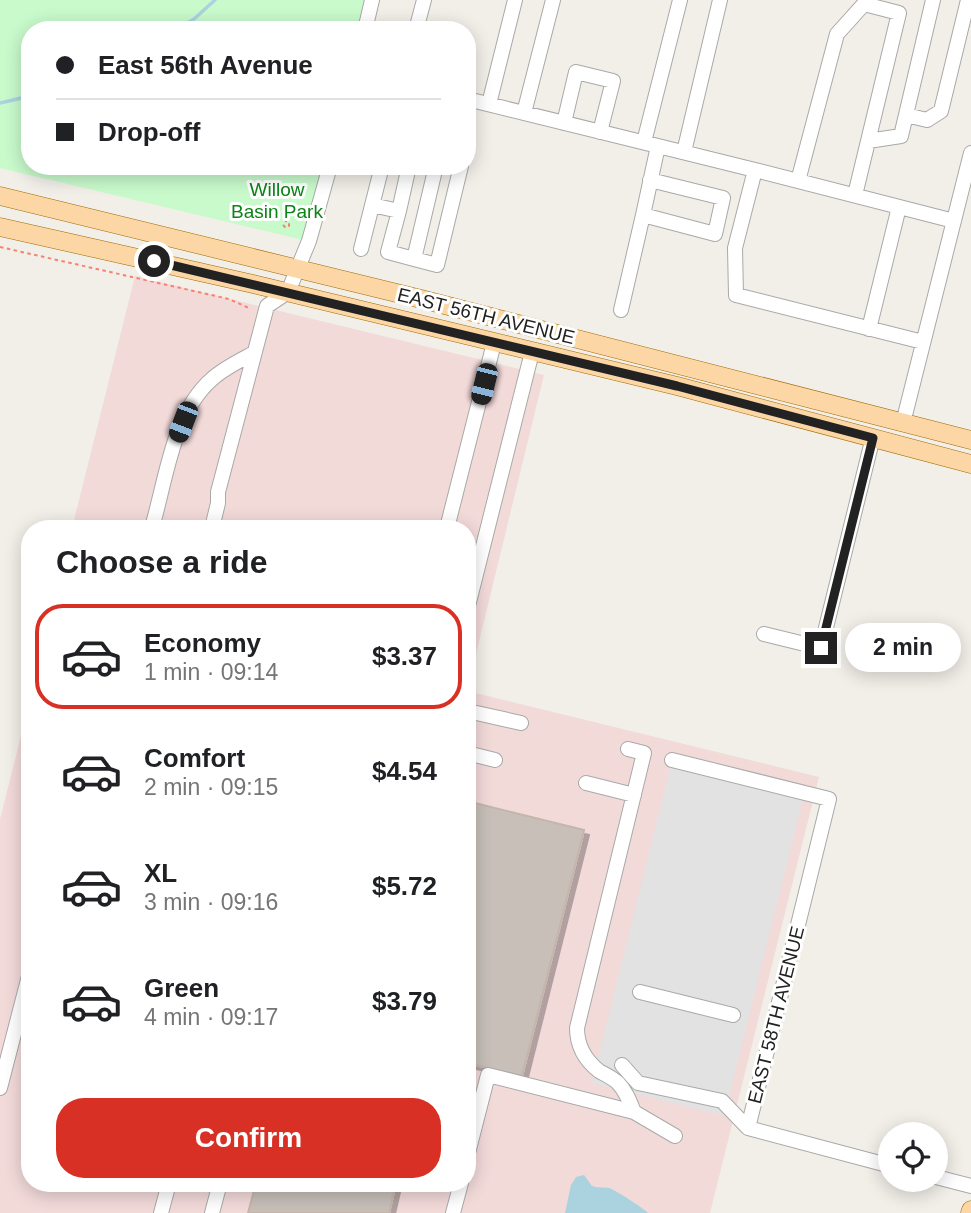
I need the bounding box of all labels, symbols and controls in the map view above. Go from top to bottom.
text: East 56th Avenue [98,50,313,80]
text: Drop-off [98,117,201,147]
park label: Willow Basin Park [231,179,323,222]
route start [138,245,170,277]
street label: EAST 56TH AVENUE [395,284,577,348]
car [469,361,500,407]
car [166,399,201,445]
text: Choose a ride [56,544,268,580]
callout: 2 min [846,624,961,672]
icon: car [60,625,123,688]
text: Economy [144,628,261,658]
route end [805,632,837,664]
text: 2 min [873,634,933,660]
text: $3.37 [372,641,437,671]
text: 1 min · 09:14 [144,659,278,685]
icon: car [60,740,123,803]
text: Comfort [144,743,245,773]
text: $4.54 [372,756,437,786]
text: 2 min · 09:15 [144,774,278,800]
icon: car [60,855,123,918]
text: XL [144,858,177,888]
text: $5.72 [372,871,437,901]
text: 3 min · 09:16 [144,889,278,915]
street label: EAST 58TH AVENUE [744,924,808,1106]
icon: car [60,970,123,1033]
text: Green [144,973,219,1003]
text: $3.79 [372,986,437,1016]
text: 4 min · 09:17 [144,1004,278,1030]
button: Confirm [56,1098,441,1178]
map controls [878,1122,948,1192]
button: locate [878,1122,948,1192]

